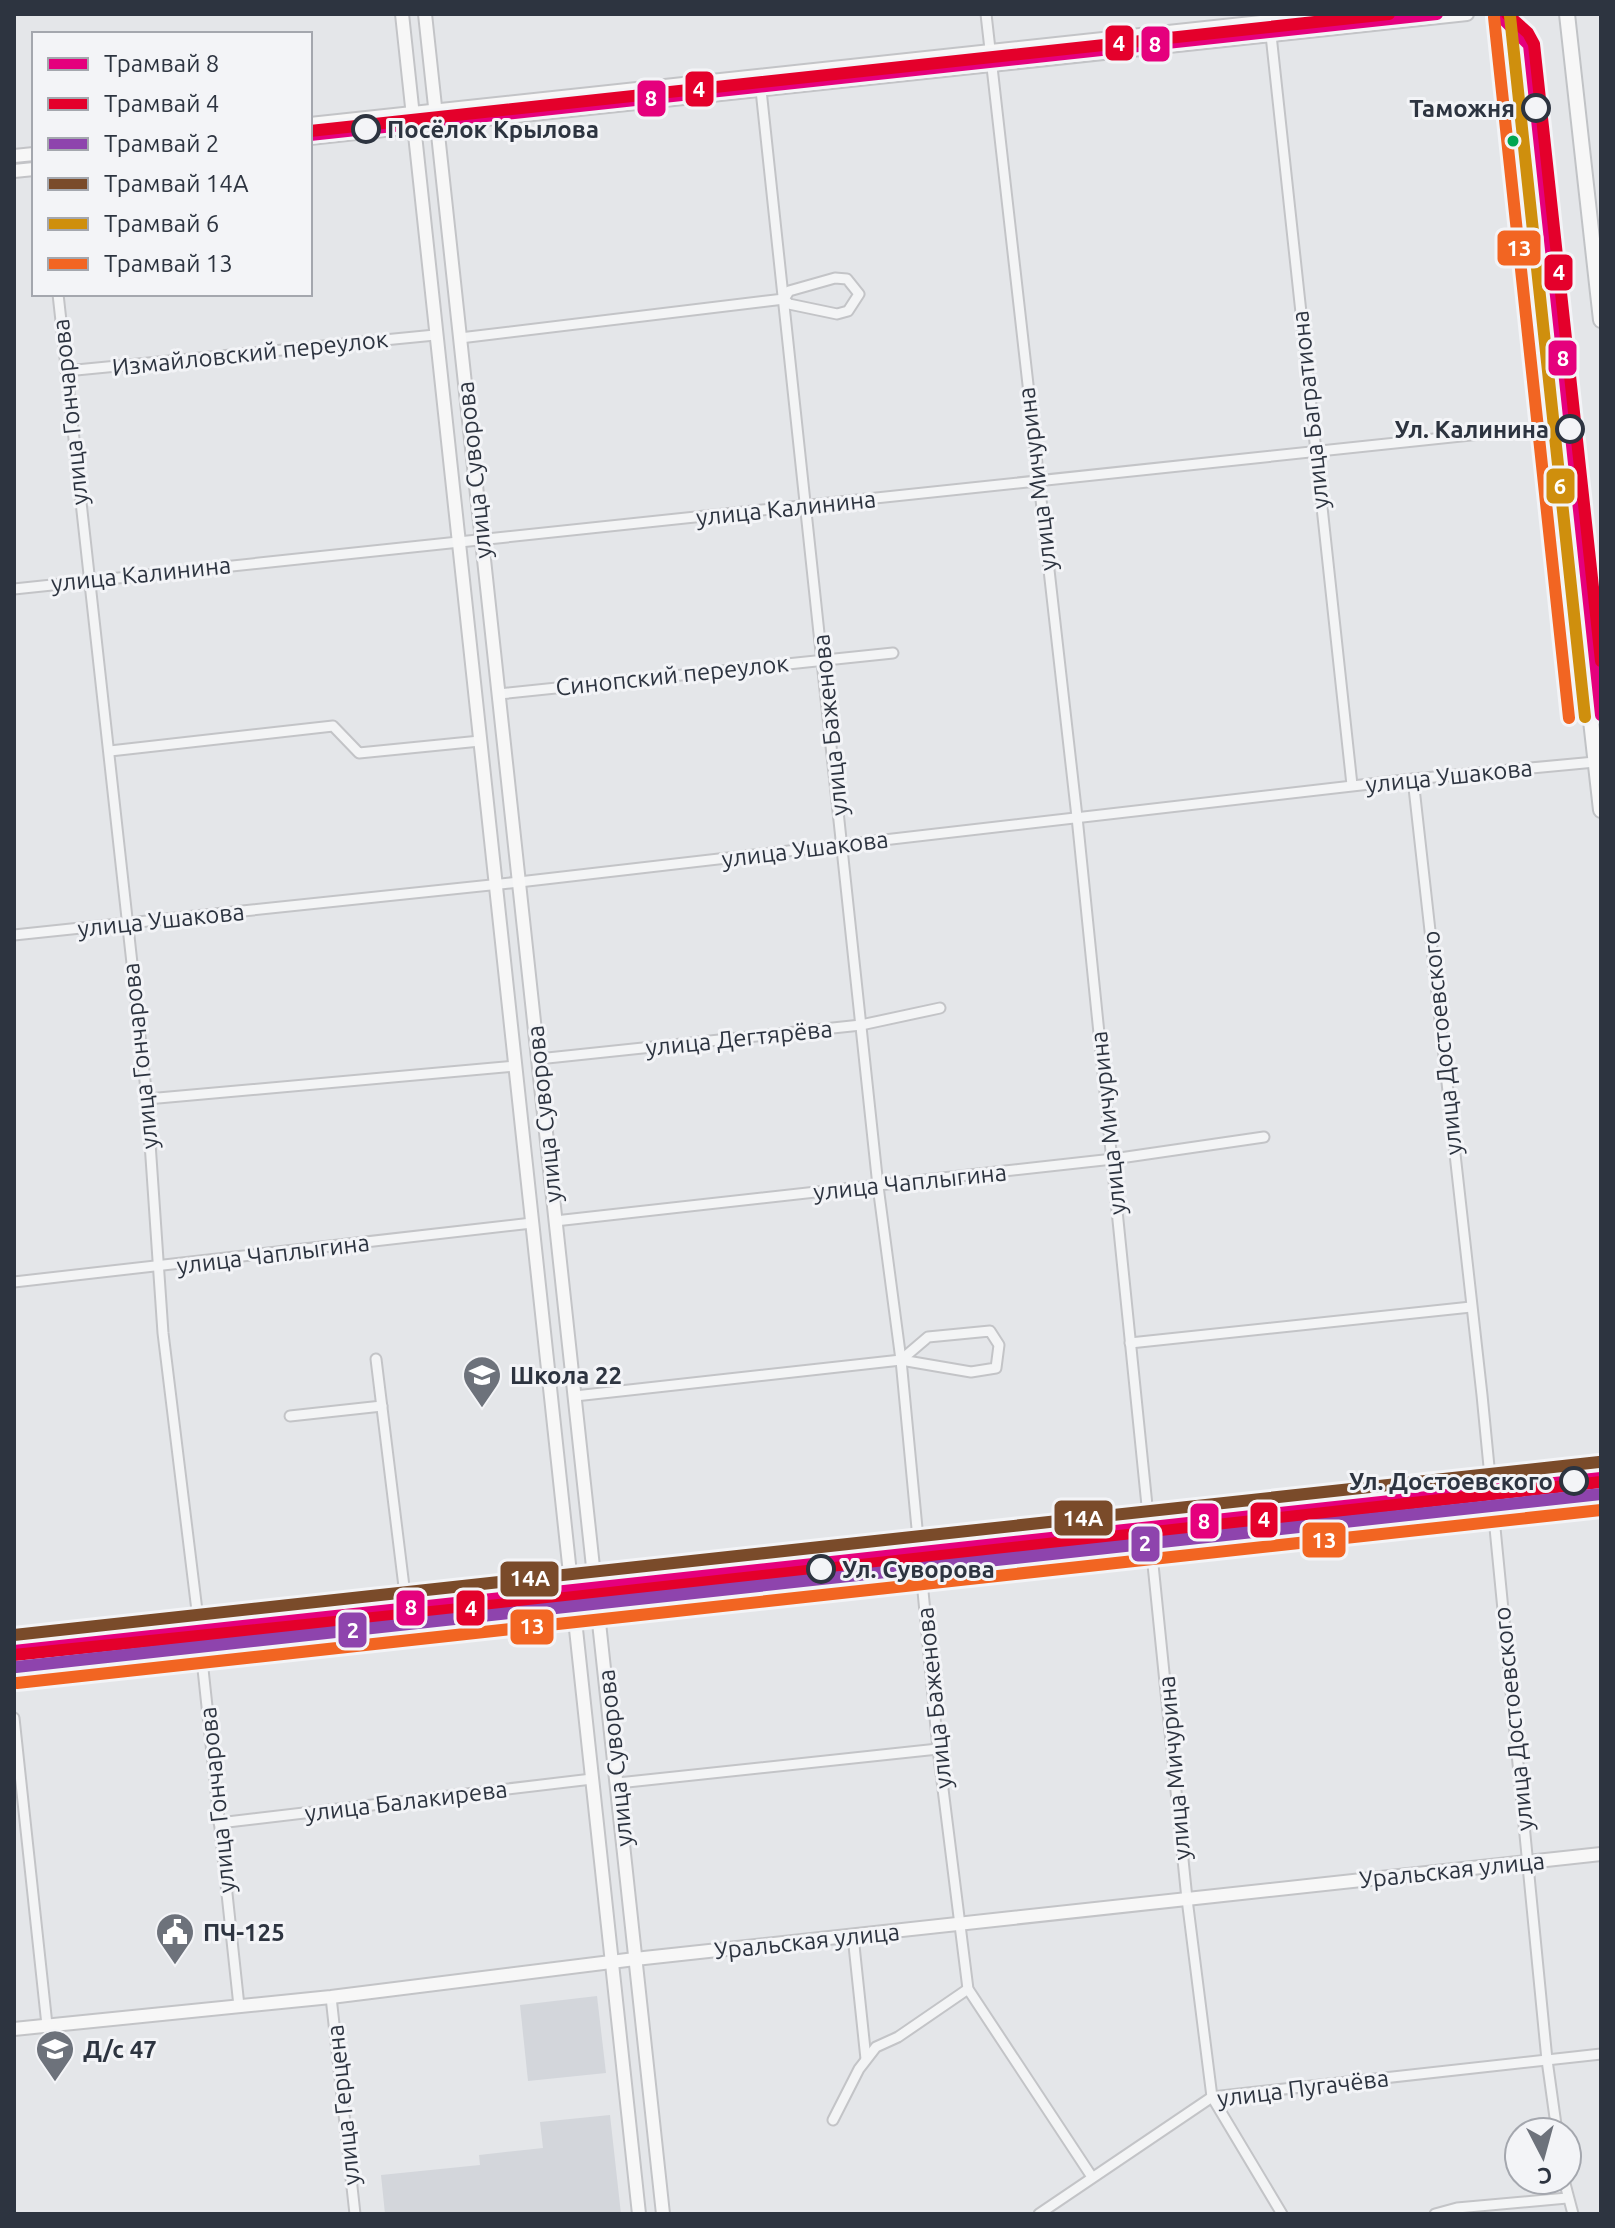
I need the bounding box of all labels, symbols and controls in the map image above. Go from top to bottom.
line badge: 4 [1104,24,1135,62]
line badge: 8 [1140,25,1171,63]
text: 4 [1113,30,1125,55]
text: 8 [1149,31,1161,56]
legend [32,32,312,296]
text: Трамвай 8 [104,50,219,77]
line badge: 4 [684,70,715,108]
text: 4 [693,76,705,101]
line badge: 8 [636,79,667,118]
text: 8 [645,85,657,110]
text: Трамвай 4 [104,90,219,117]
marker: Таможня [1522,94,1550,122]
place label: Таможня [1409,95,1515,122]
marker: Посёлок Крылова [352,115,380,143]
place label: Посёлок Крылова [387,116,599,143]
text: Трамвай 2 [104,130,219,157]
unlabelled marker [1505,133,1521,149]
text: Трамвай 14А [104,170,249,197]
text: Трамвай 6 [104,210,219,237]
line badge: 13 [1496,229,1542,267]
text: 13 [1507,235,1531,260]
text: Трамвай 13 [104,250,233,277]
line badge: 4 [1543,253,1574,292]
text: 4 [1553,259,1565,284]
street label: улица Багратиона [1286,309,1334,511]
street label: улица Гончарова [47,317,93,507]
street label: Измайловский переулок [111,325,389,381]
line badge: 8 [1547,339,1578,377]
text: 8 [1557,345,1569,370]
street label: улица Суворова [451,380,497,560]
street label: улица Мичурина [1012,386,1062,572]
marker: Ул. Калинина [1556,415,1584,443]
place label: Ул. Калинина [1394,416,1549,443]
line badge: 6 [1545,467,1576,505]
text: 6 [1554,473,1566,498]
street label: улица Калинина [695,485,877,531]
street label: улица Калинина [50,551,232,597]
street label: улица Баженова [807,633,853,817]
street label: Синопский переулок [554,649,790,701]
street label: улица Ушакова [1364,754,1534,798]
street label: улица Ушакова [720,825,890,873]
street label: улица Ушакова [76,898,246,942]
street label: улица Достоевского [1417,929,1467,1157]
street label: улица Гончарова [117,961,163,1151]
street label: улица Дегтярёва [644,1015,834,1061]
street label: улица Суворова [521,1024,567,1204]
street label: улица Мичурина [1085,1030,1131,1216]
street label: улица Чаплыгина [812,1158,1008,1206]
street label: улица Чаплыгина [175,1229,371,1279]
school or university icon: Школа 22 [461,1354,503,1409]
place label: Школа 22 [510,1362,622,1389]
marker: Ул. Достоевского [1560,1467,1588,1495]
place label: Ул. Достоевского [1349,1468,1553,1495]
line badge: 14А [1053,1499,1114,1537]
line badge: 4 [1249,1501,1279,1539]
line badge: 8 [1189,1502,1220,1540]
text: 14А [1063,1505,1104,1530]
text: 4 [1258,1506,1270,1531]
text: 8 [1198,1508,1210,1533]
line badge: 13 [1301,1521,1347,1559]
line badge: 2 [1130,1525,1161,1563]
text: 13 [1312,1527,1336,1552]
text: 2 [1139,1530,1151,1555]
marker: Ул. Суворова [807,1555,835,1583]
place label: Ул. Суворова [842,1556,995,1583]
line badge: 14А [499,1560,560,1598]
text: 14А [510,1565,551,1590]
line badge: 8 [395,1589,426,1627]
line badge: 4 [455,1589,486,1627]
text: 8 [405,1594,417,1619]
text: 4 [465,1595,477,1620]
street label: улица Достоевского [1488,1605,1538,1833]
street label: улица Баженова [911,1606,957,1790]
line badge: 13 [509,1608,555,1646]
line badge: 2 [337,1611,368,1649]
text: 13 [520,1613,544,1638]
text: 2 [347,1617,359,1642]
street label: улица Суворова [592,1668,638,1848]
street label: улица Мичурина [1152,1675,1196,1861]
street label: улица Гончарова [194,1705,240,1895]
street label: улица Балакирева [303,1775,509,1827]
street label: Уральская улица [1358,1847,1546,1893]
public building icon: ПЧ-125 [154,1911,196,1966]
street label: Уральская улица [713,1918,901,1964]
place label: ПЧ-125 [203,1919,285,1946]
street label: улица Герцена [321,2023,365,2187]
school or university icon: Д/с 47 [34,2028,76,2083]
place label: Д/с 47 [83,2036,157,2063]
street label: улица Пугачёва [1216,2064,1390,2112]
north arrow [1503,2116,1583,2196]
text: С [1537,2163,1553,2190]

